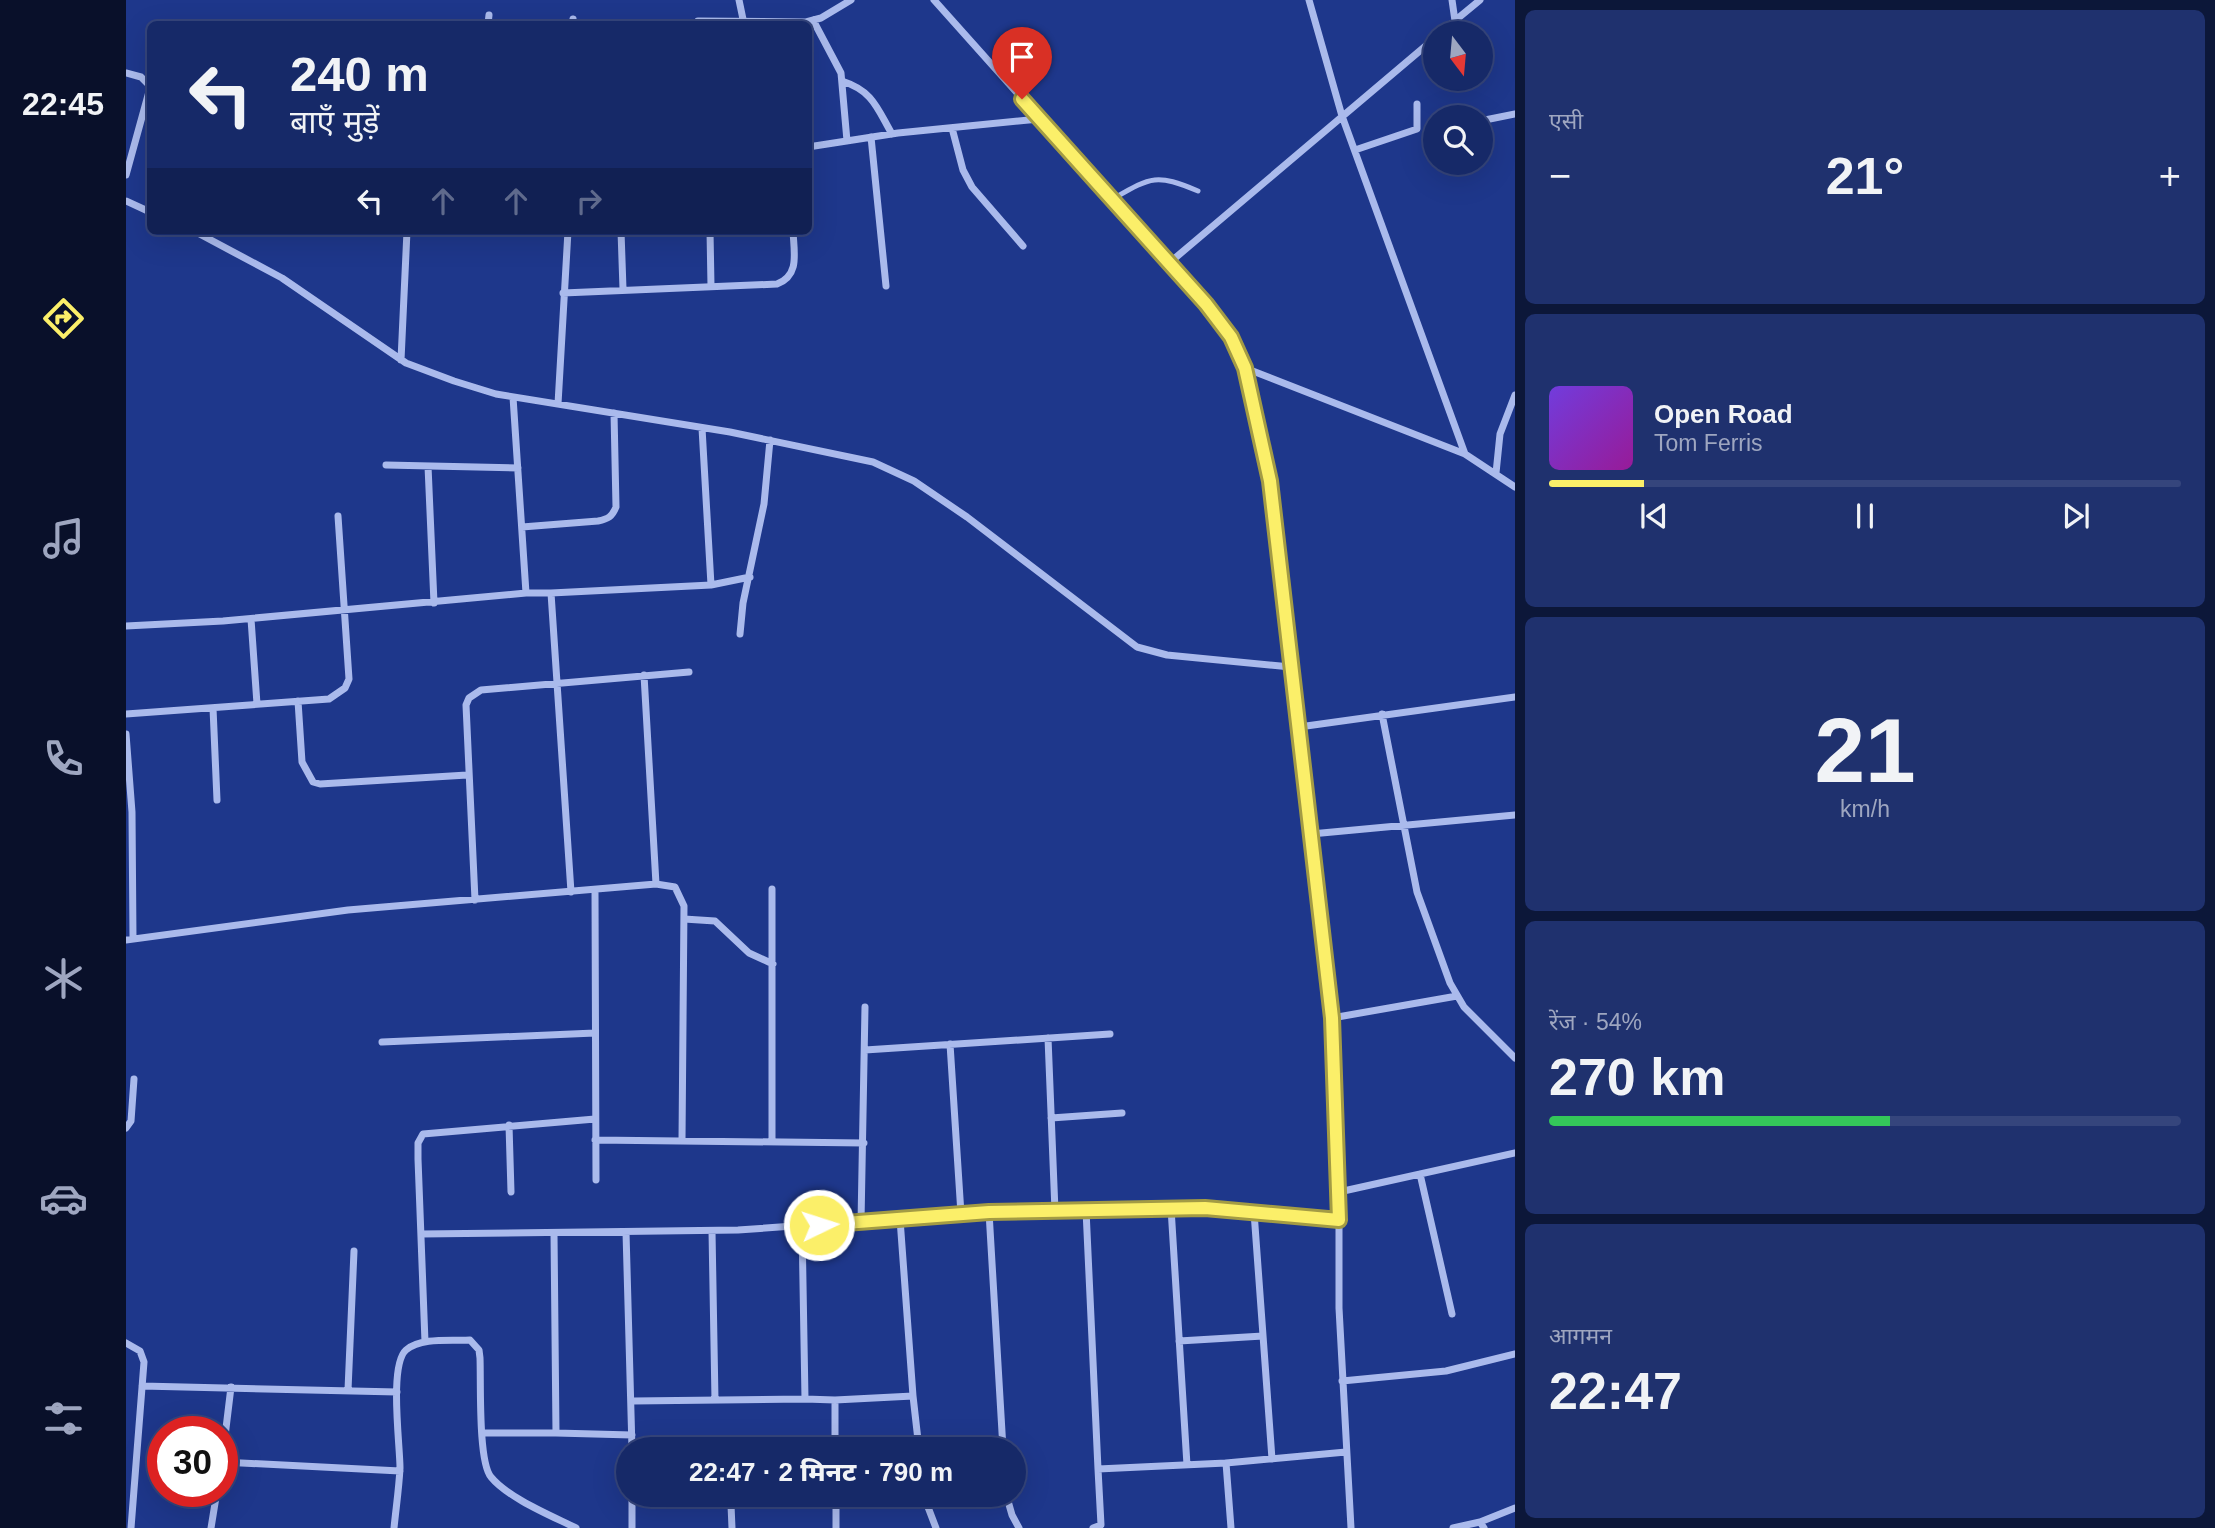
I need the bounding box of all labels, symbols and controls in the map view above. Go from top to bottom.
north arrow [1423,21,1493,91]
map controls [1423,21,1493,175]
pin [992,27,1052,99]
icon: arrive [1003,38,1041,76]
text: 240 m [290,47,429,101]
icon: left [175,49,266,140]
text: 22:45 [22,86,104,122]
text: बाएँ मुड़ें [290,104,379,140]
button: search [1423,105,1493,175]
text: एसी [1549,108,1583,134]
text: 21° [1826,147,1904,205]
text: − [1549,155,1571,197]
text: + [2159,155,2181,197]
icon: left [351,182,389,220]
icon: ahead [424,182,462,220]
icon: ahead [497,182,535,220]
icon: right [570,182,608,220]
icon: directions [39,294,88,343]
text: Open Road [1654,399,1793,429]
text: Tom Ferris [1654,430,1763,456]
icon: previous [1635,497,1673,535]
icon: pause [1846,497,1884,535]
icon: next [2057,497,2095,535]
icon: music [39,514,88,563]
text: 21 [1814,700,1916,801]
icon: phone [39,734,88,783]
text: km/h [1840,796,1890,822]
icon: climate [39,954,88,1003]
text: रेंज · 54% [1549,1009,1642,1035]
text: 270 km [1549,1048,1725,1106]
icon: car [39,1174,88,1223]
position arrow [782,1188,856,1262]
text: आगमन [1549,1323,1612,1349]
text: 22:47 [1549,1362,1682,1420]
icon: filters [39,1394,88,1443]
speed limit sign: 30 [147,1416,238,1507]
text: 22:47 · 2 मिनट · 790 m [689,1457,953,1487]

